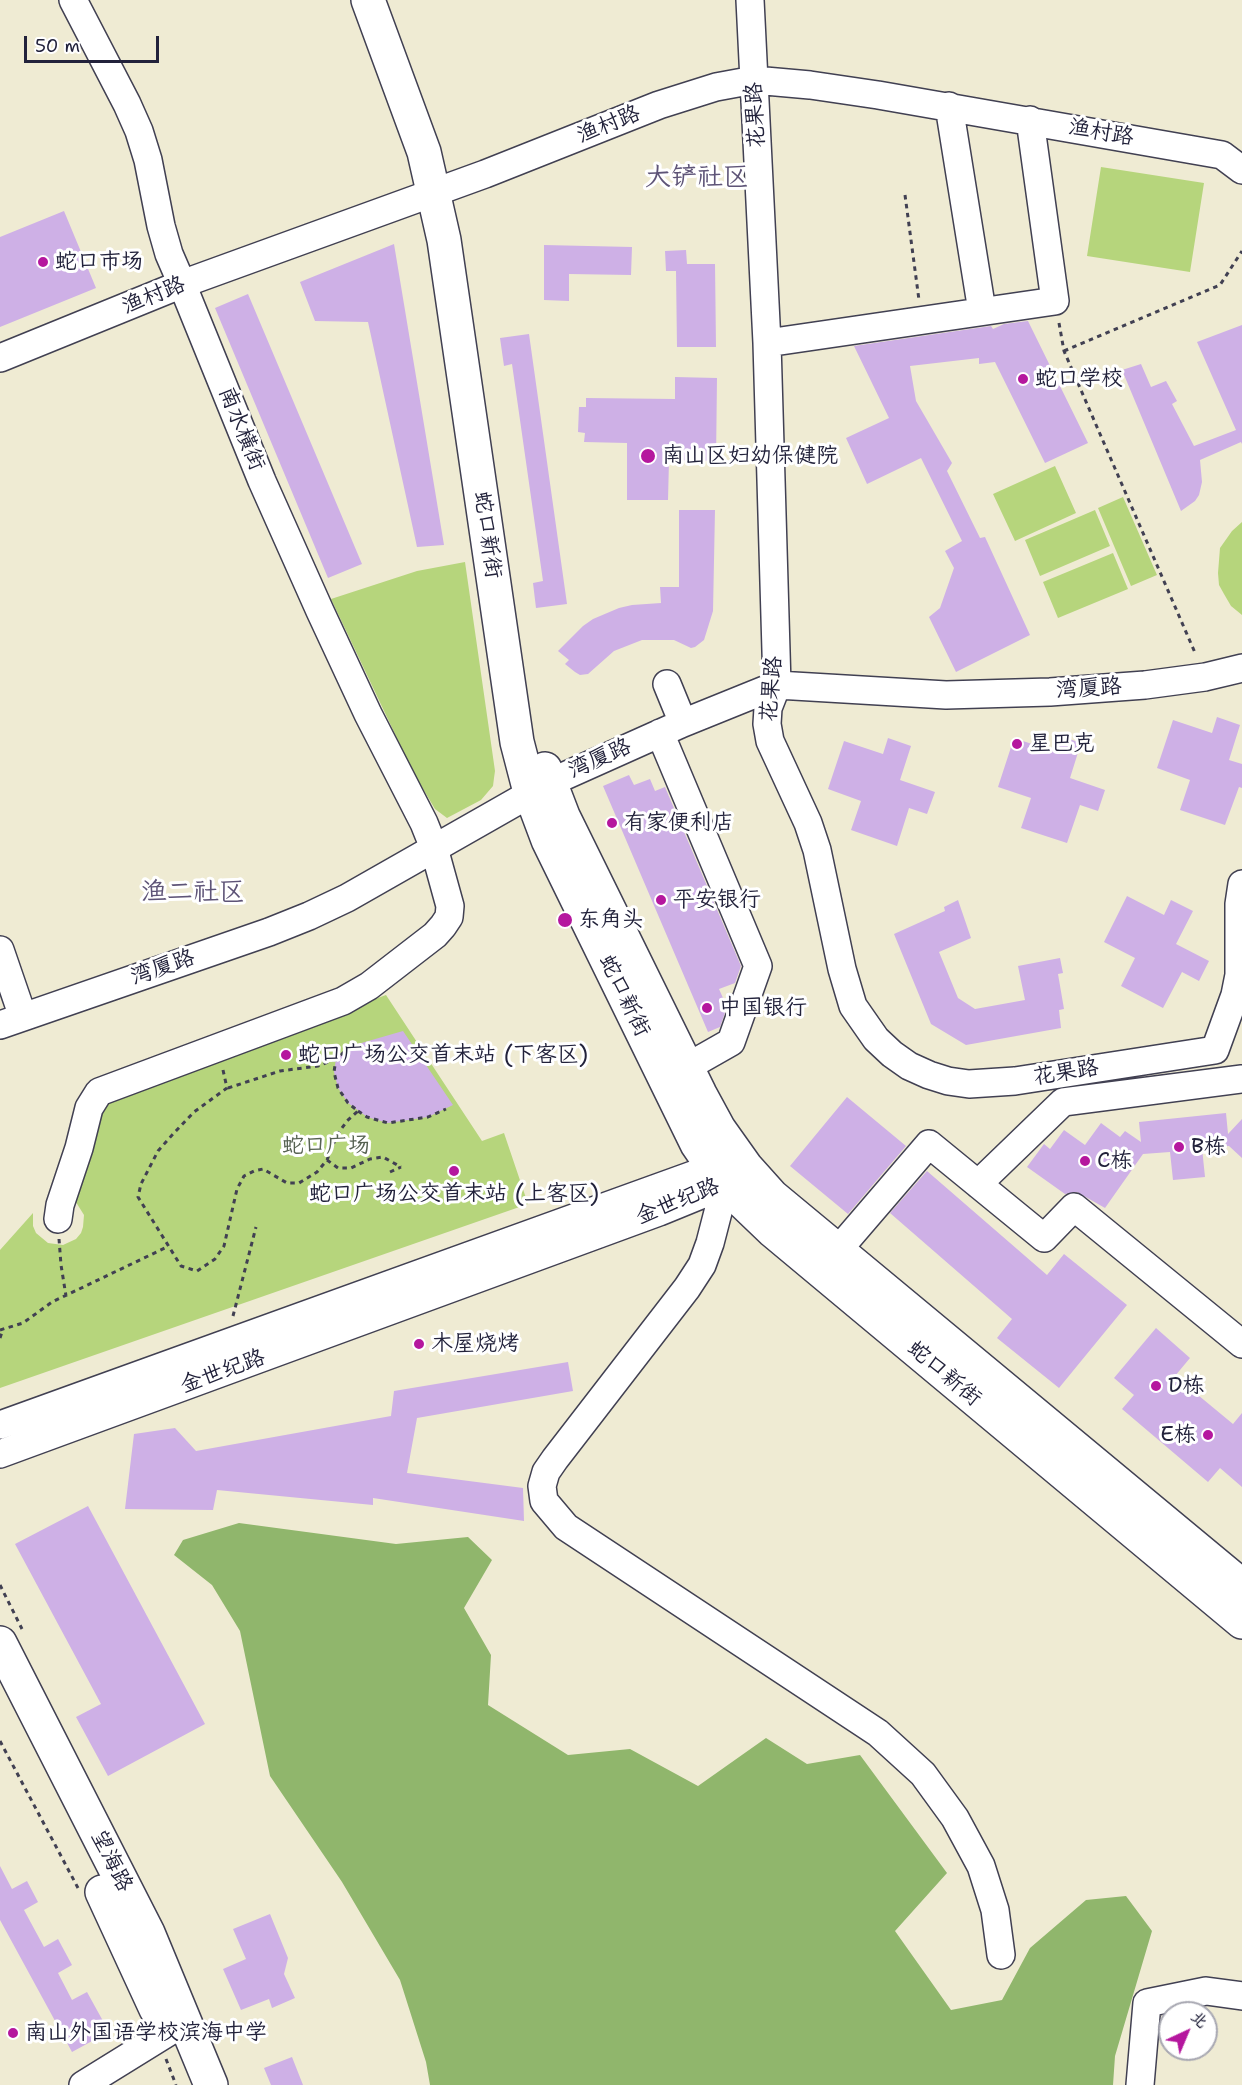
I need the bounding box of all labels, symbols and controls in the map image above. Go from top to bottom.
scale bar [27,24,162,62]
text: 50 m [35,34,80,58]
street label: 花果路 [741,81,771,149]
street label: 渔村路 [573,100,645,150]
street label: 渔村路 [1066,114,1136,152]
district label: 大铲社区 [645,162,749,194]
place label: 蛇口市场 [55,249,143,275]
marker: 蛇口市场 [36,255,50,269]
street label: 渔村路 [118,271,190,321]
place label: 蛇口学校 [1035,366,1123,392]
marker: 蛇口学校 [1016,372,1030,386]
street label: 南水横街 [212,383,270,475]
place label: 南山区妇幼保健院 [662,443,838,469]
marker: 南山区妇幼保健院 [639,447,657,465]
street label: 蛇口新街 [468,490,506,580]
street label: 花果路 [756,655,788,723]
street label: 湾厦路 [1055,674,1123,704]
place label: 星巴克 [1029,731,1095,757]
street label: 湾厦路 [564,734,636,784]
marker: 星巴克 [1010,737,1024,751]
place label: 有家便利店 [624,810,734,836]
marker: 有家便利店 [605,816,619,830]
district label: 渔二社区 [141,877,245,909]
place label: 平安银行 [673,887,761,913]
marker: 平安银行 [654,893,668,907]
place label: 东角头 [578,907,644,933]
marker: 东角头 [556,911,574,929]
street label: 湾厦路 [128,945,198,991]
street label: 蛇口新街 [593,951,655,1041]
place label: 中国银行 [719,995,807,1021]
marker: 中国银行 [700,1001,714,1015]
place label: 蛇口广场公交首末站 (下客区) [298,1042,588,1068]
marker: 蛇口广场公交首末站 (下客区) [279,1048,293,1062]
street label: 花果路 [1031,1055,1101,1091]
park label: 蛇口广场 [282,1133,370,1159]
place label: B栋 [1191,1134,1226,1160]
marker: B栋 [1172,1140,1186,1154]
place label: C栋 [1097,1148,1132,1174]
marker: C栋 [1078,1154,1092,1168]
marker: 蛇口广场公交首末站 (上客区) [447,1164,461,1178]
street label: 金世纪路 [632,1173,724,1231]
place label: 蛇口广场公交首末站 (上客区) [309,1181,599,1207]
place label: 木屋烧烤 [431,1331,519,1357]
street label: 蛇口新街 [902,1336,986,1412]
marker: 木屋烧烤 [412,1337,426,1351]
street label: 金世纪路 [177,1345,269,1399]
place label: D栋 [1168,1373,1205,1399]
marker: D栋 [1149,1379,1163,1393]
place label: E栋 [1160,1422,1196,1448]
marker: E栋 [1201,1428,1215,1442]
street label: 望海路 [84,1826,138,1896]
north arrow [1158,2001,1218,2061]
text: 北 [1186,2006,1213,2032]
place label: 南山外国语学校滨海中学 [25,2020,267,2046]
marker: 南山外国语学校滨海中学 [6,2026,20,2040]

